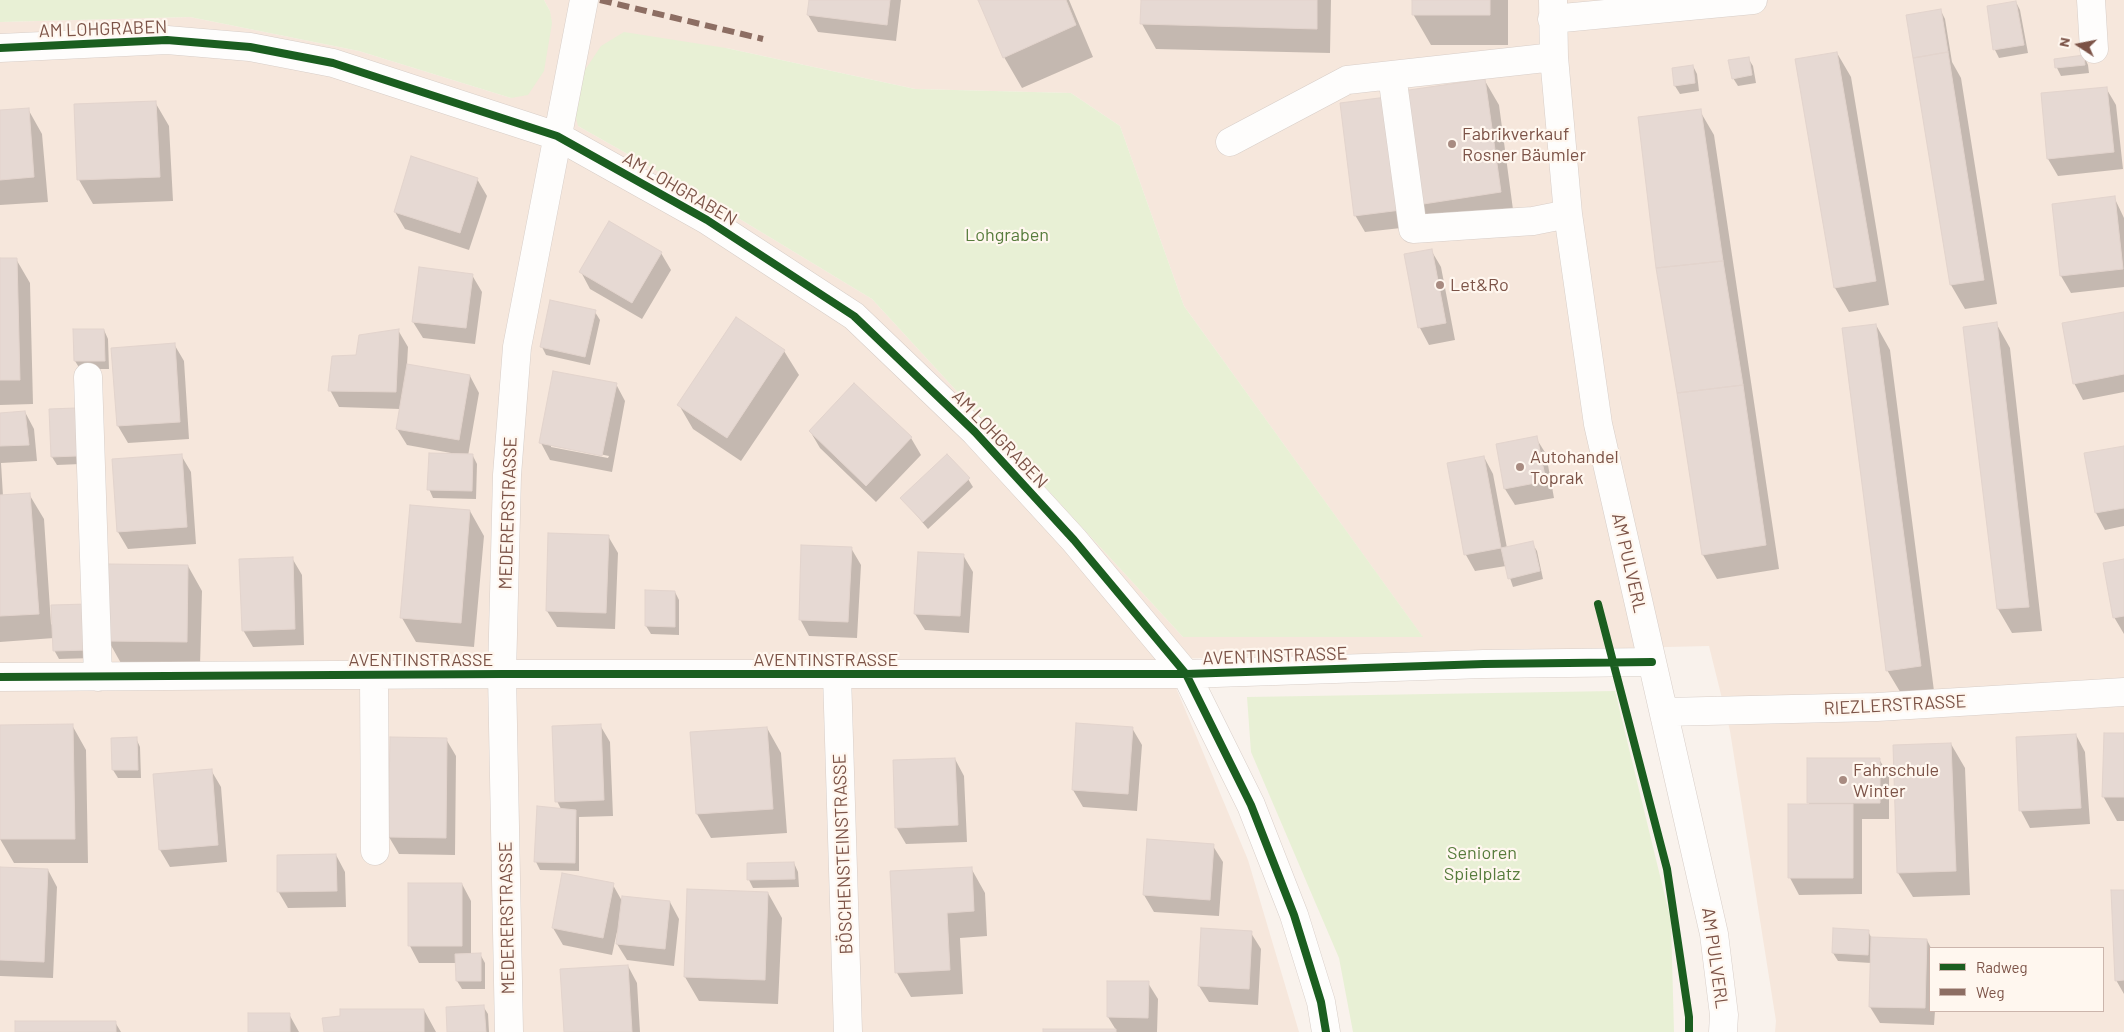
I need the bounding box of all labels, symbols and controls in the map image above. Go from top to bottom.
street label: AM LOHGRABEN [38,16,168,42]
north arrow [2054,20,2104,70]
text: N [2055,36,2073,48]
place label: Fabrikverkauf Rosner Bäumler [1462,123,1586,166]
marker: Fabrikverkauf Rosner Bäumler [1446,138,1458,150]
street label: AM LOHGRABEN [619,148,741,230]
park label: Lohgraben [965,224,1049,246]
place label: Let&Ro [1450,274,1509,296]
marker: Let&Ro [1434,279,1446,291]
street label: AM LOHGRABEN [948,385,1052,493]
street label: MEDERERSTRASSE [495,436,521,590]
place label: Autohandel Toprak [1530,446,1619,488]
marker: Autohandel Toprak [1514,461,1526,473]
street label: AM PULVERL [1607,511,1651,615]
street label: AVENTINSTRASSE [1202,643,1348,669]
street label: AVENTINSTRASSE [349,649,493,671]
street label: AVENTINSTRASSE [754,649,898,671]
street label: RIEZLERSTRASSE [1823,690,1967,720]
street label: BÖSCHENSTEINSTRASSE [829,753,857,955]
place label: Fahrschule Winter [1853,759,1939,802]
marker: Fahrschule Winter [1837,774,1849,786]
street label: MEDERERSTRASSE [495,841,519,995]
park label: Senioren Spielplatz [1444,842,1520,884]
street label: AM PULVERL [1697,906,1733,1010]
legend [1929,947,2104,1012]
text: Radweg [1976,958,2028,976]
text: Weg [1976,983,2004,1001]

